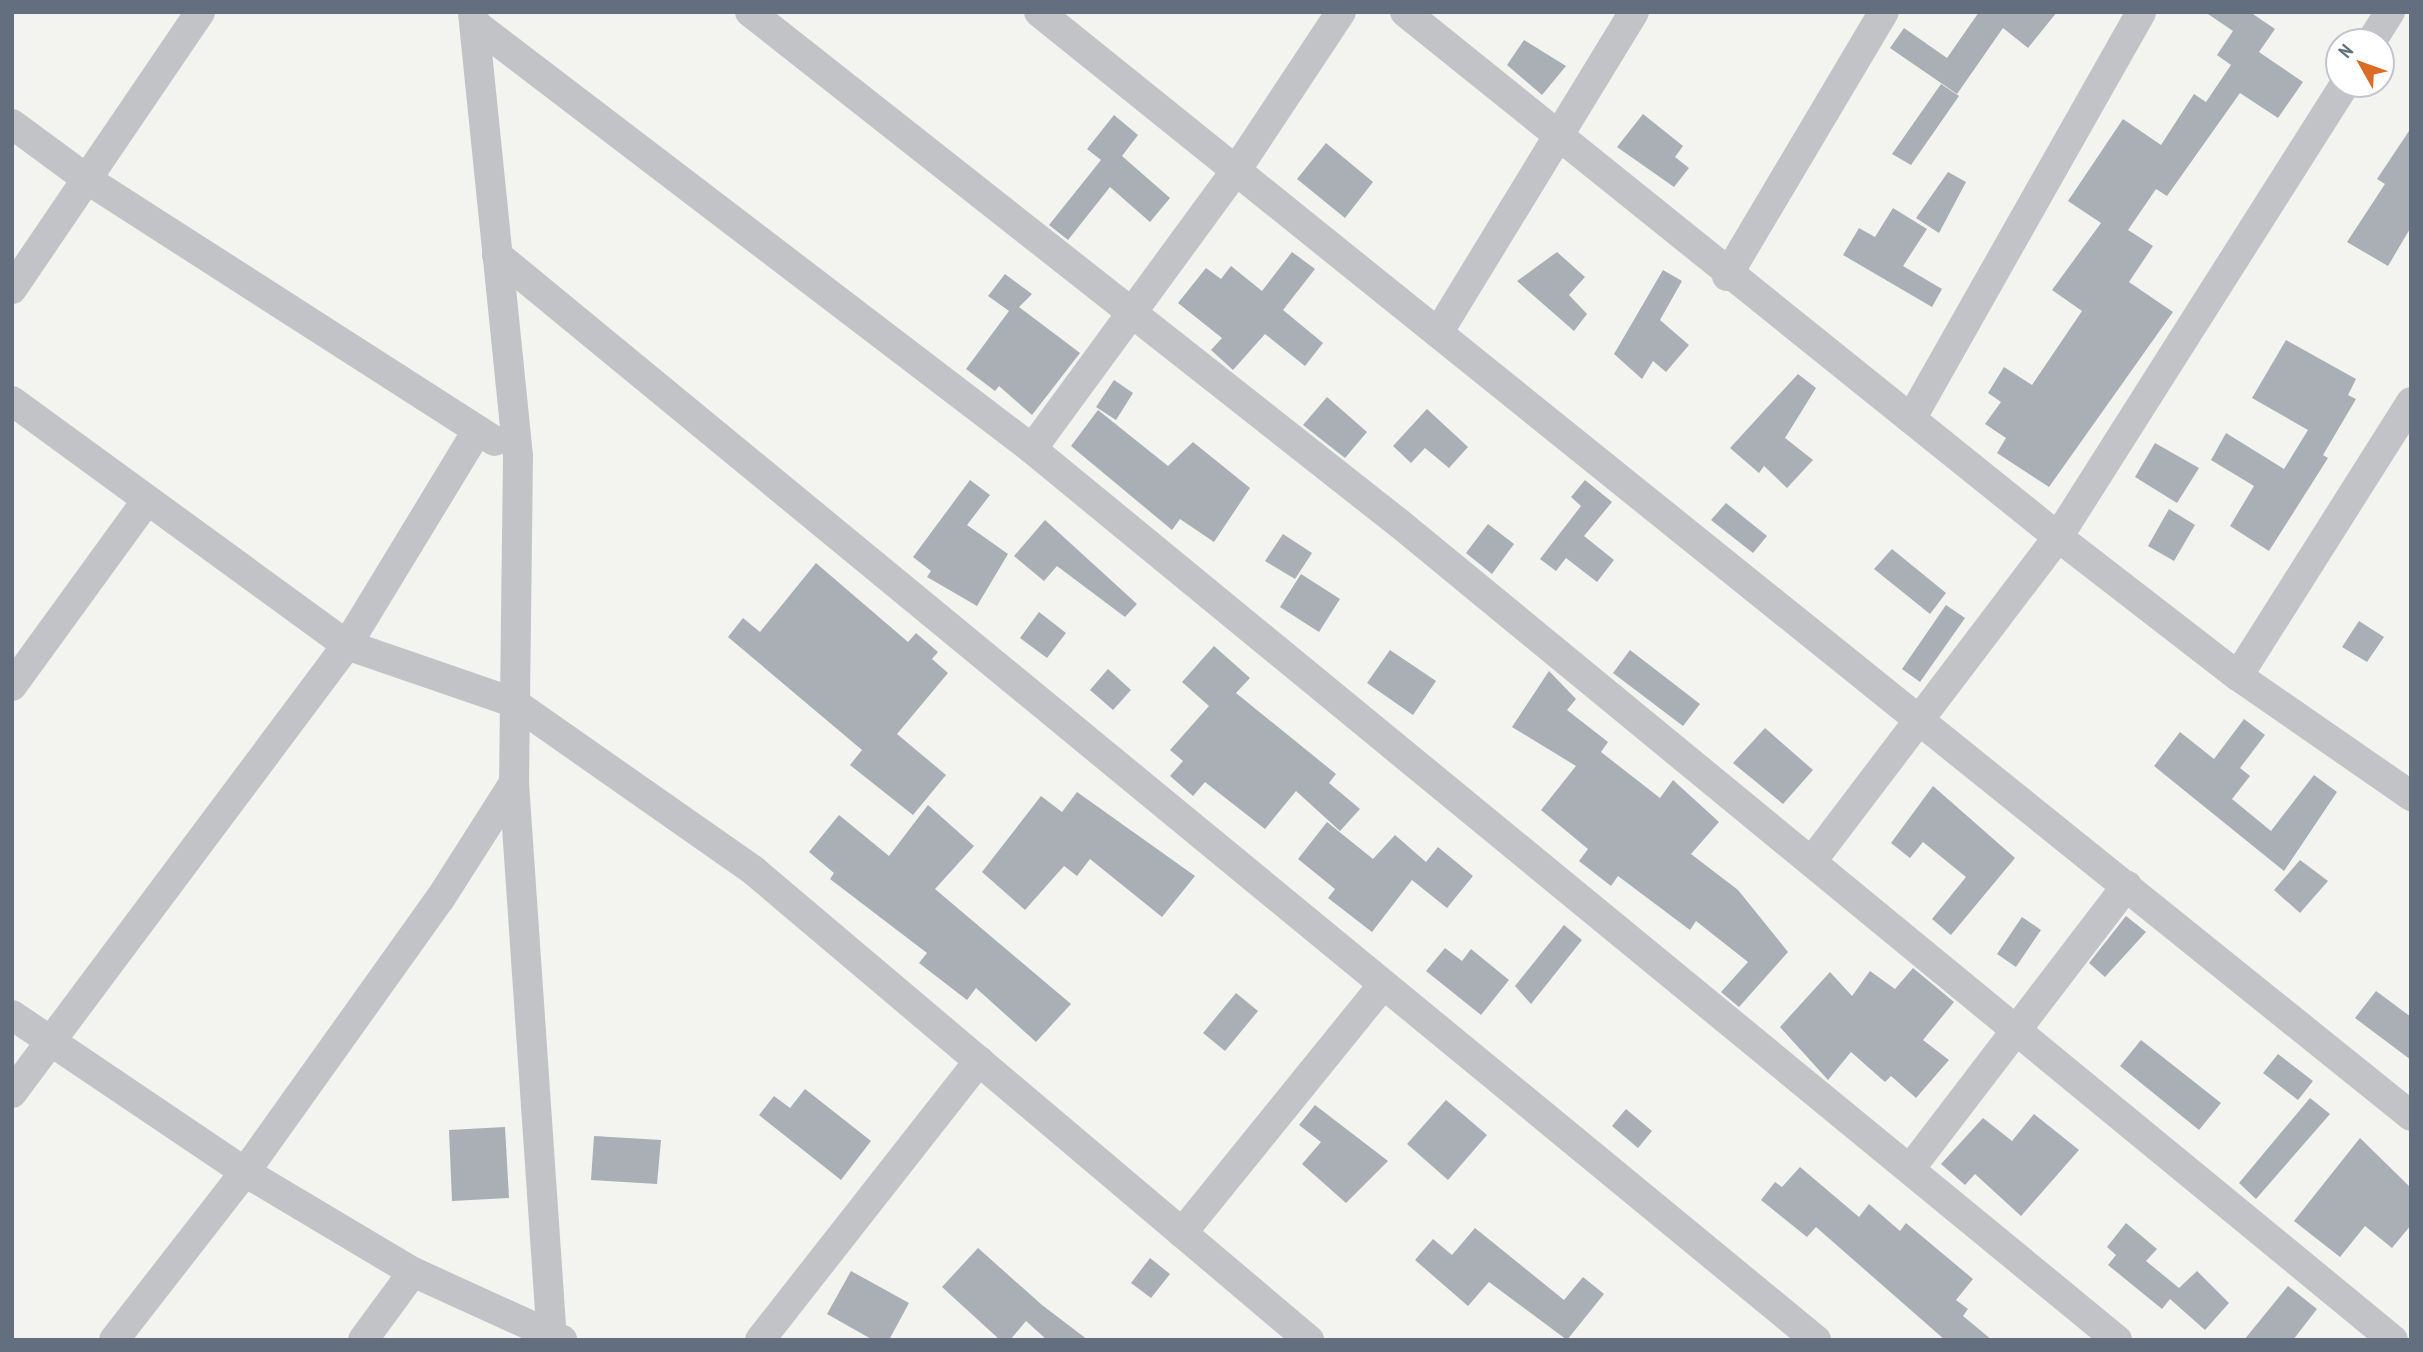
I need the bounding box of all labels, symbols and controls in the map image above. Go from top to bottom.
north arrow [2325,28,2395,98]
text: N [2333,39,2358,62]

